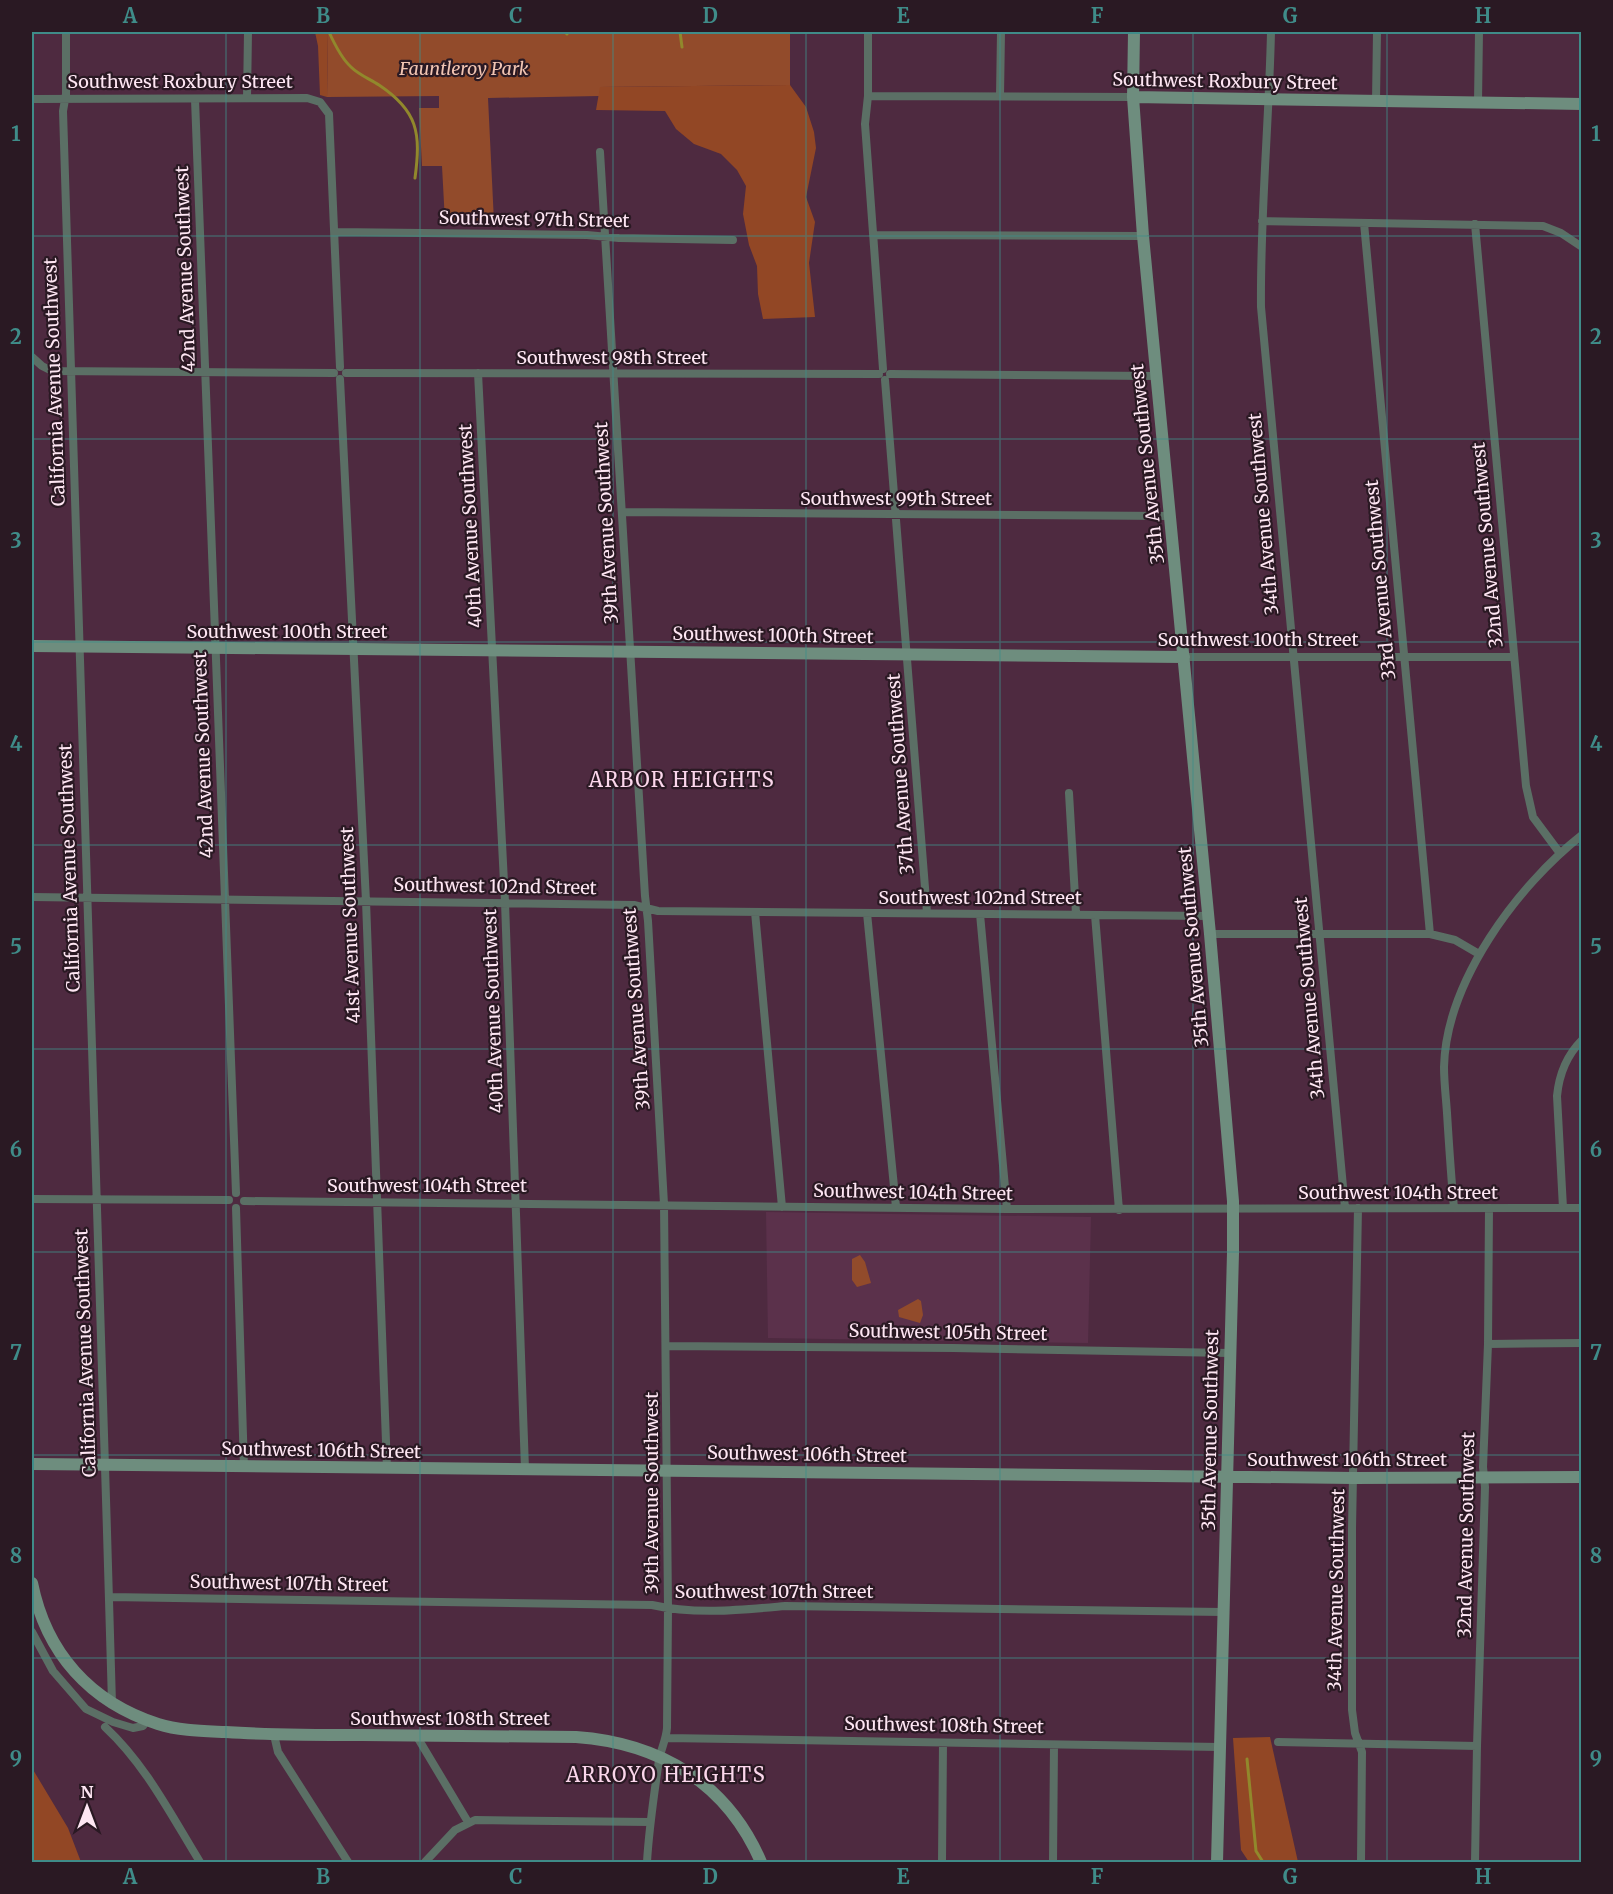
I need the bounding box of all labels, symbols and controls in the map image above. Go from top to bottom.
text: A [122,3,138,28]
text: B [316,3,330,28]
text: C [509,3,523,28]
text: D [702,3,718,28]
text: E [896,3,910,28]
text: F [1091,3,1104,28]
text: G [1283,3,1298,28]
text: H [1475,3,1491,28]
park label: Fauntleroy Park [398,57,529,80]
street label: Southwest Roxbury Street [1112,68,1338,94]
street label: Southwest Roxbury Street [67,70,293,93]
text: 1 [11,121,21,146]
text: 1 [1591,121,1601,146]
street label: 42nd Avenue Southwest [170,165,200,373]
street label: Southwest 97th Street [438,206,630,232]
street label: California Avenue Southwest [38,257,70,507]
text: 2 [10,324,22,349]
text: 2 [1590,324,1602,349]
street label: Southwest 98th Street [516,346,708,369]
street label: 35th Avenue Southwest [1125,363,1169,565]
street label: 34th Avenue Southwest [1243,412,1283,616]
street label: 39th Avenue Southwest [589,421,623,625]
street label: 40th Avenue Southwest [453,423,487,629]
street label: 32nd Avenue Southwest [1467,441,1507,649]
street label: 33rd Avenue Southwest [1360,479,1400,681]
street label: Southwest 99th Street [800,487,992,510]
text: 3 [10,528,22,553]
text: 3 [1590,528,1602,553]
street label: Southwest 100th Street [186,620,388,643]
street label: Southwest 100th Street [672,622,874,648]
street label: Southwest 100th Street [1157,628,1359,651]
street label: 42nd Avenue Southwest [188,651,218,859]
street label: 37th Avenue Southwest [881,673,919,875]
text: 4 [10,731,23,756]
text: 4 [1590,731,1603,756]
street label: California Avenue Southwest [53,743,85,993]
district label: ARBOR HEIGHTS [588,767,775,792]
street label: 41st Avenue Southwest [335,826,365,1024]
street label: 35th Avenue Southwest [1173,846,1213,1048]
street label: Southwest 102nd Street [393,873,597,899]
street label: Southwest 102nd Street [878,886,1082,909]
street label: 34th Avenue Southwest [1289,896,1329,1100]
street label: 39th Avenue Southwest [617,907,655,1111]
street label: 40th Avenue Southwest [478,908,508,1114]
text: 5 [10,934,22,959]
text: 5 [1590,934,1602,959]
text: 6 [10,1137,22,1162]
text: 6 [1590,1137,1602,1162]
street label: Southwest 104th Street [327,1174,527,1197]
street label: Southwest 104th Street [813,1179,1013,1205]
street label: Southwest 104th Street [1298,1181,1498,1204]
street label: California Avenue Southwest [69,1228,101,1478]
street label: Southwest 105th Street [848,1319,1048,1345]
street label: 35th Avenue Southwest [1197,1329,1223,1531]
text: 7 [10,1340,22,1365]
text: 7 [1590,1340,1602,1365]
street label: 39th Avenue Southwest [640,1392,663,1594]
street label: 32nd Avenue Southwest [1453,1432,1479,1638]
street label: Southwest 106th Street [221,1437,421,1463]
street label: Southwest 106th Street [707,1441,907,1467]
street label: Southwest 106th Street [1247,1448,1447,1471]
street label: 34th Avenue Southwest [1323,1488,1349,1692]
text: 8 [10,1543,22,1568]
text: 8 [1590,1543,1602,1568]
street label: Southwest 107th Street [189,1570,389,1596]
street label: Southwest 107th Street [675,1580,873,1603]
street label: Southwest 108th Street [350,1707,550,1730]
street label: Southwest 108th Street [844,1712,1044,1738]
text: 9 [10,1746,22,1771]
text: 9 [1590,1746,1602,1771]
district label: ARROYO HEIGHTS [565,1762,766,1787]
north arrow [57,1777,117,1837]
text: N [81,1782,94,1802]
text: A [122,1864,138,1889]
text: B [316,1864,330,1889]
text: C [509,1864,523,1889]
text: D [702,1864,718,1889]
text: E [896,1864,910,1889]
text: F [1091,1864,1104,1889]
text: G [1283,1864,1298,1889]
text: H [1475,1864,1491,1889]

